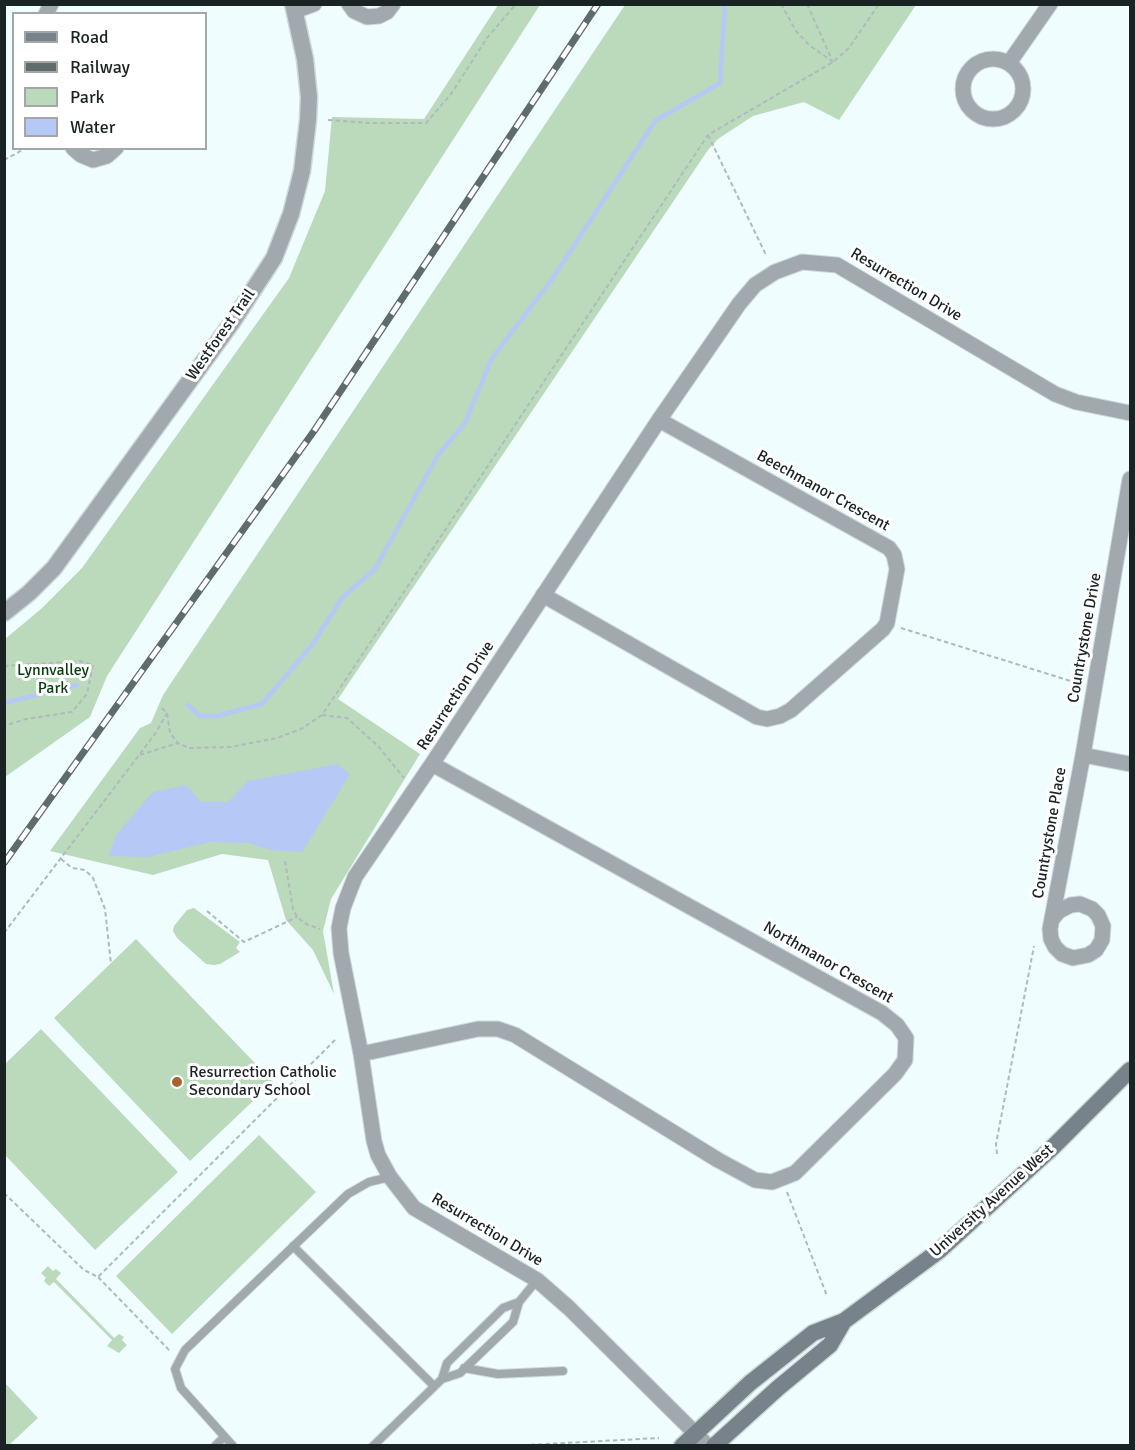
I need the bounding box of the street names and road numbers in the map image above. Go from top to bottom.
street label: Resurrection Drive [847,244,965,326]
street label: Westforest Trail [182,286,260,384]
street label: Beechmanor Crescent [753,446,893,536]
street label: Countrystone Drive [1064,572,1106,704]
street label: Resurrection Drive [413,638,499,754]
street label: Countrystone Place [1029,766,1071,900]
street label: Northmanor Crescent [760,918,896,1008]
street label: University Avenue West [926,1140,1058,1262]
street label: Resurrection Drive [428,1189,546,1271]

